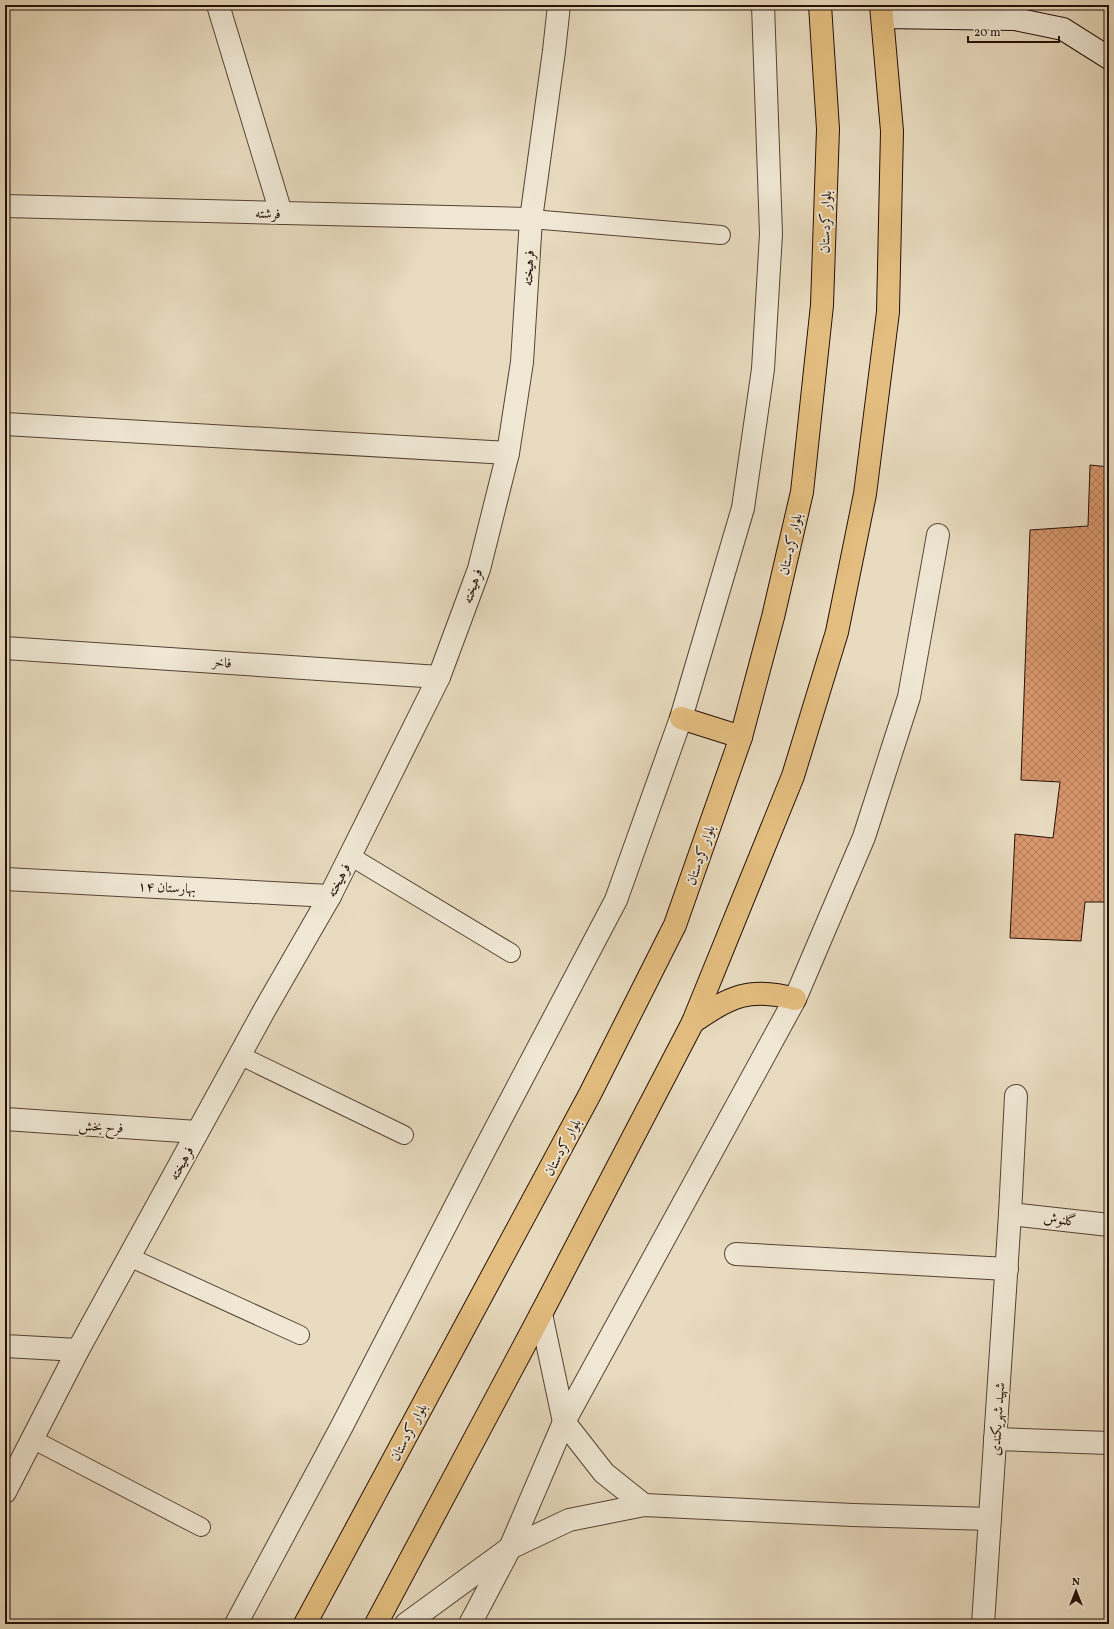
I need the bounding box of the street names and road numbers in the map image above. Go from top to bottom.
street label: بلوار کردستان [816,190,837,254]
street label: فرشته [255,205,281,224]
street label: فرهیخته [519,250,540,287]
street label: بلوار کردستان [775,511,808,577]
street label: فرهیخته [459,566,488,607]
street label: فاخر [209,653,232,674]
street label: بلوار کردستان [682,822,721,888]
street label: فرهیخته [323,860,356,901]
street label: بهارستان ۱۴ [137,877,196,900]
street label: بلوار کردستان [540,1115,587,1180]
street label: فرح بخش [78,1116,124,1141]
street label: فرهیخته [165,1143,199,1184]
street label: گلنوش [1042,1209,1077,1232]
street label: شهید شهریکندی [986,1382,1011,1456]
street label: بلوار کردستان [386,1400,433,1465]

